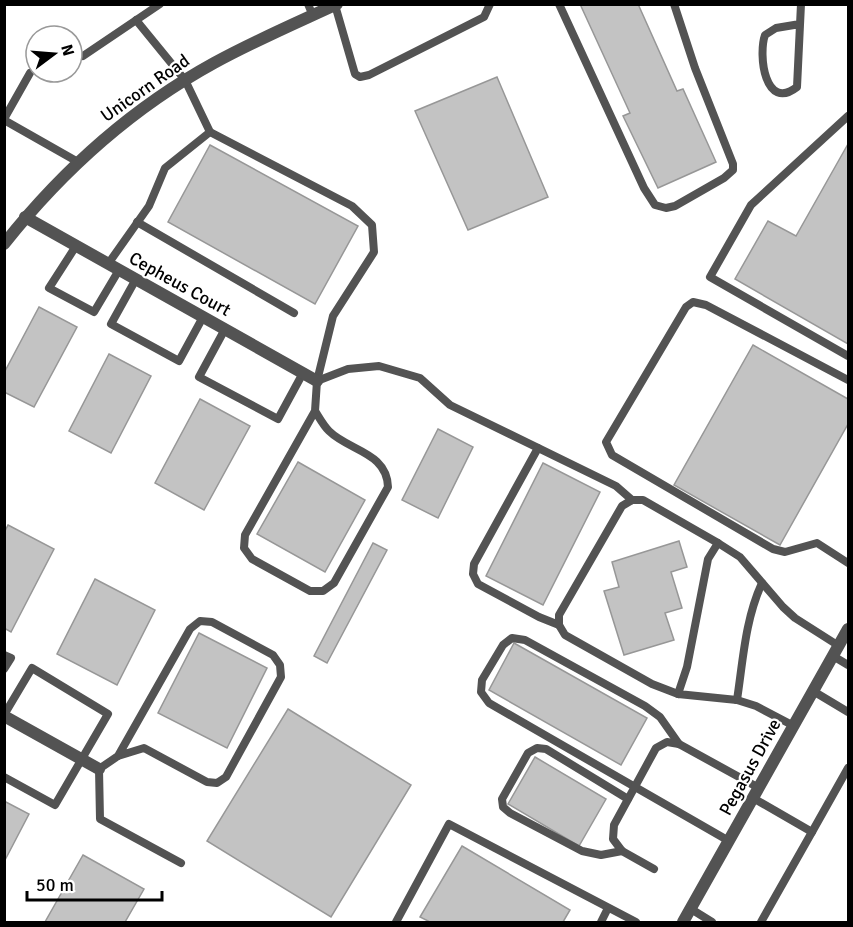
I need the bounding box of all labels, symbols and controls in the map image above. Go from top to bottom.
north arrow [24,24,84,84]
text: N [56,42,79,58]
street label: Unicorn Road [96,49,194,127]
street label: Cepheus Court [125,247,235,321]
street label: Pegasus Drive [714,715,786,819]
scale bar [27,864,162,902]
text: 50 m [36,874,74,896]

